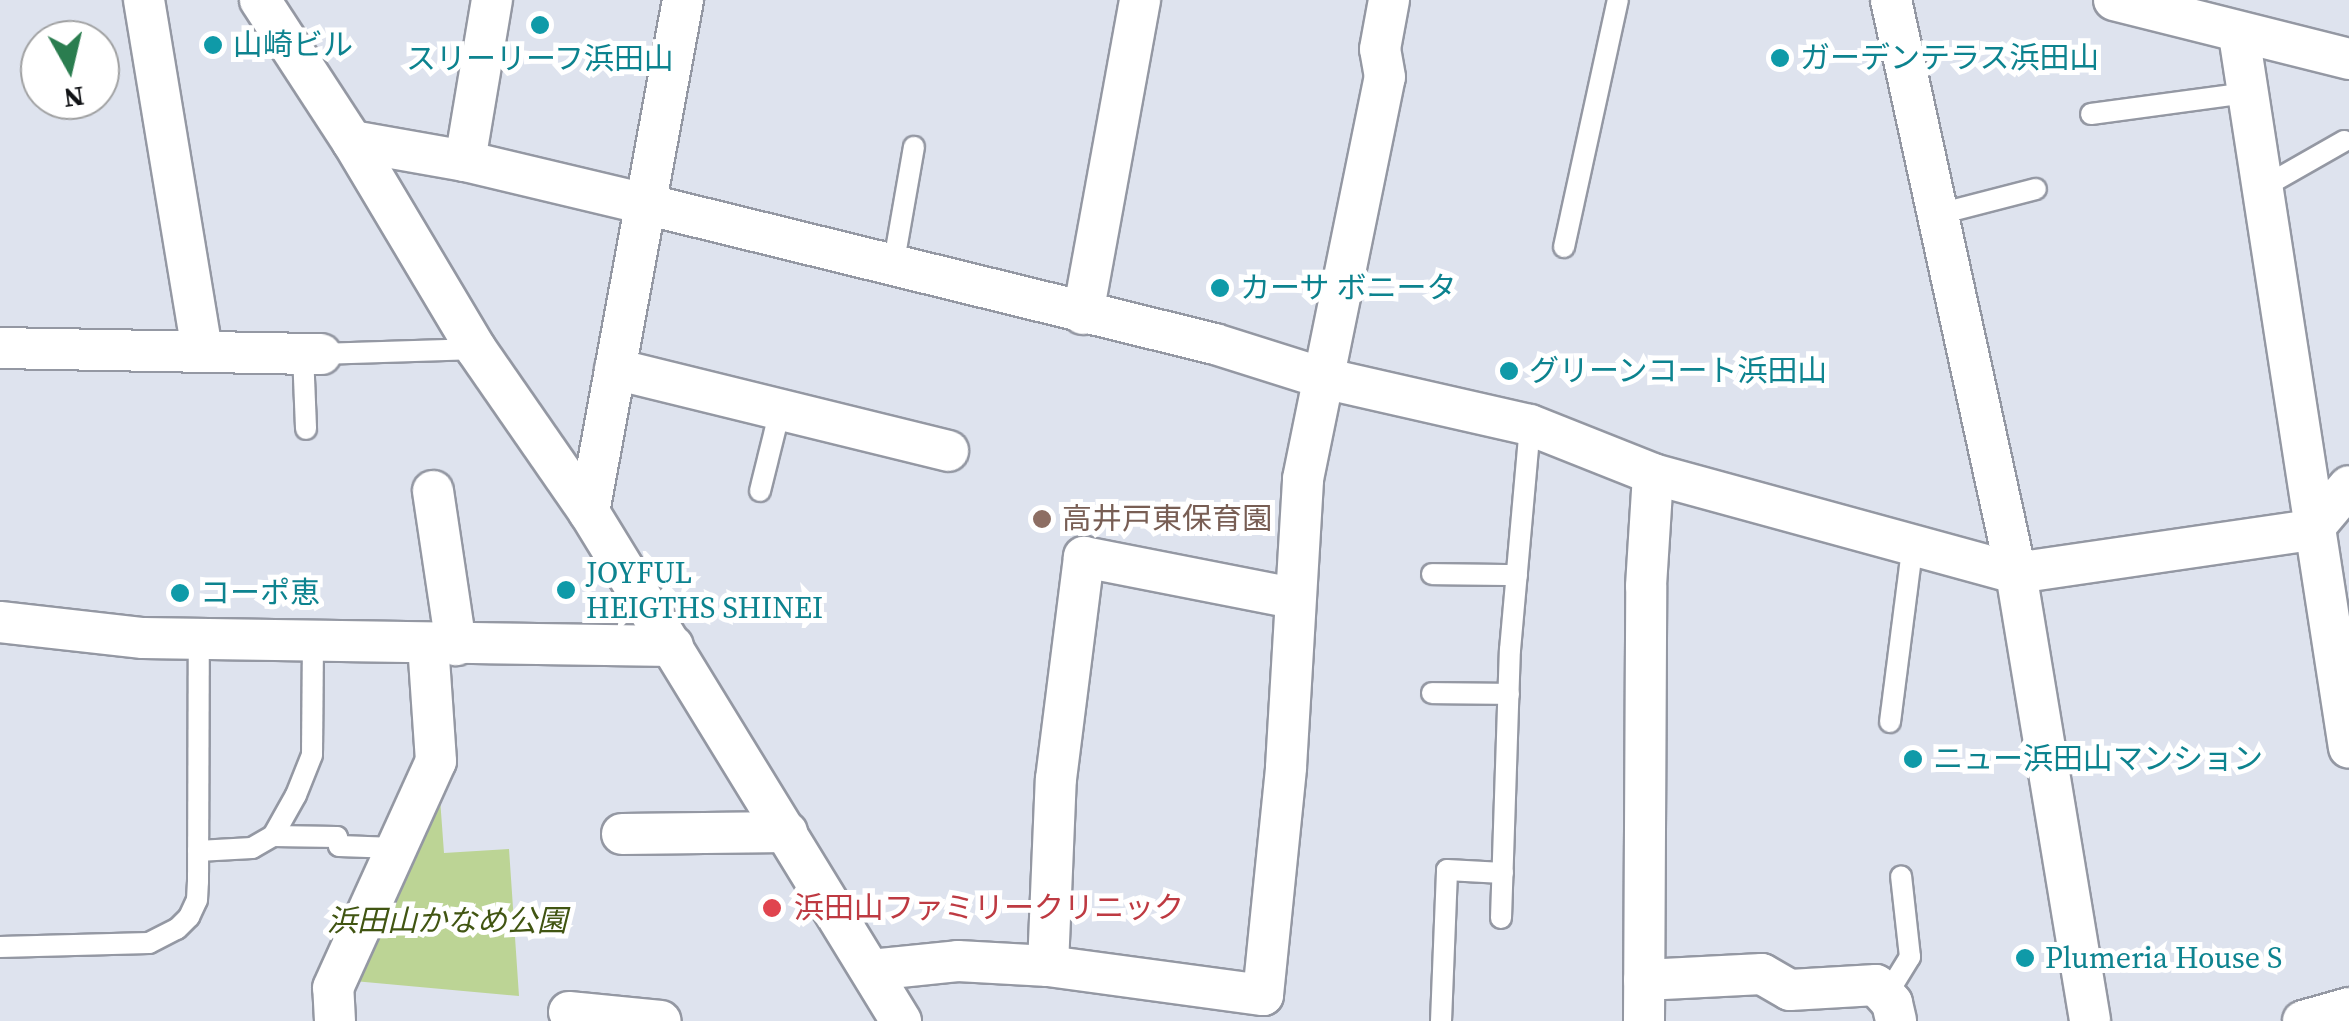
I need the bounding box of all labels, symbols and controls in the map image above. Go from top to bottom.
marker: スリーリーフ浜田山 [529,14,551,36]
north arrow [20,20,120,120]
place label: 山崎ビル [233,27,353,63]
marker: 山崎ビル [202,34,224,56]
place label: ガーデンテラス浜田山 [1800,40,2100,76]
place label: スリーリーフ浜田山 [405,41,675,77]
marker: ガーデンテラス浜田山 [1769,47,1791,69]
text: N [61,77,87,118]
place label: カーサ ボニータ [1240,270,1457,306]
marker: カーサ ボニータ [1209,277,1231,299]
place label: グリーンコート浜田山 [1529,353,1829,389]
marker: グリーンコート浜田山 [1498,360,1520,382]
place label: 高井戸東保育園 [1062,501,1272,537]
marker: 高井戸東保育園 [1031,508,1053,530]
place label: JOYFUL HEIGTHS SHINEI [586,555,823,626]
place label: コーポ恵 [200,575,320,611]
marker: JOYFUL HEIGTHS SHINEI [555,579,577,601]
marker: コーポ恵 [169,582,191,604]
place label: ニュー浜田山マンション [1933,741,2263,777]
marker: ニュー浜田山マンション [1902,748,1924,770]
place label: 浜田山ファミリークリニック [794,890,1184,926]
marker: 浜田山ファミリークリニック [759,895,785,921]
park label: 浜田山かなめ公園 [327,903,567,939]
place label: Plumeria House S [2045,940,2282,976]
marker: Plumeria House S [2014,947,2036,969]

